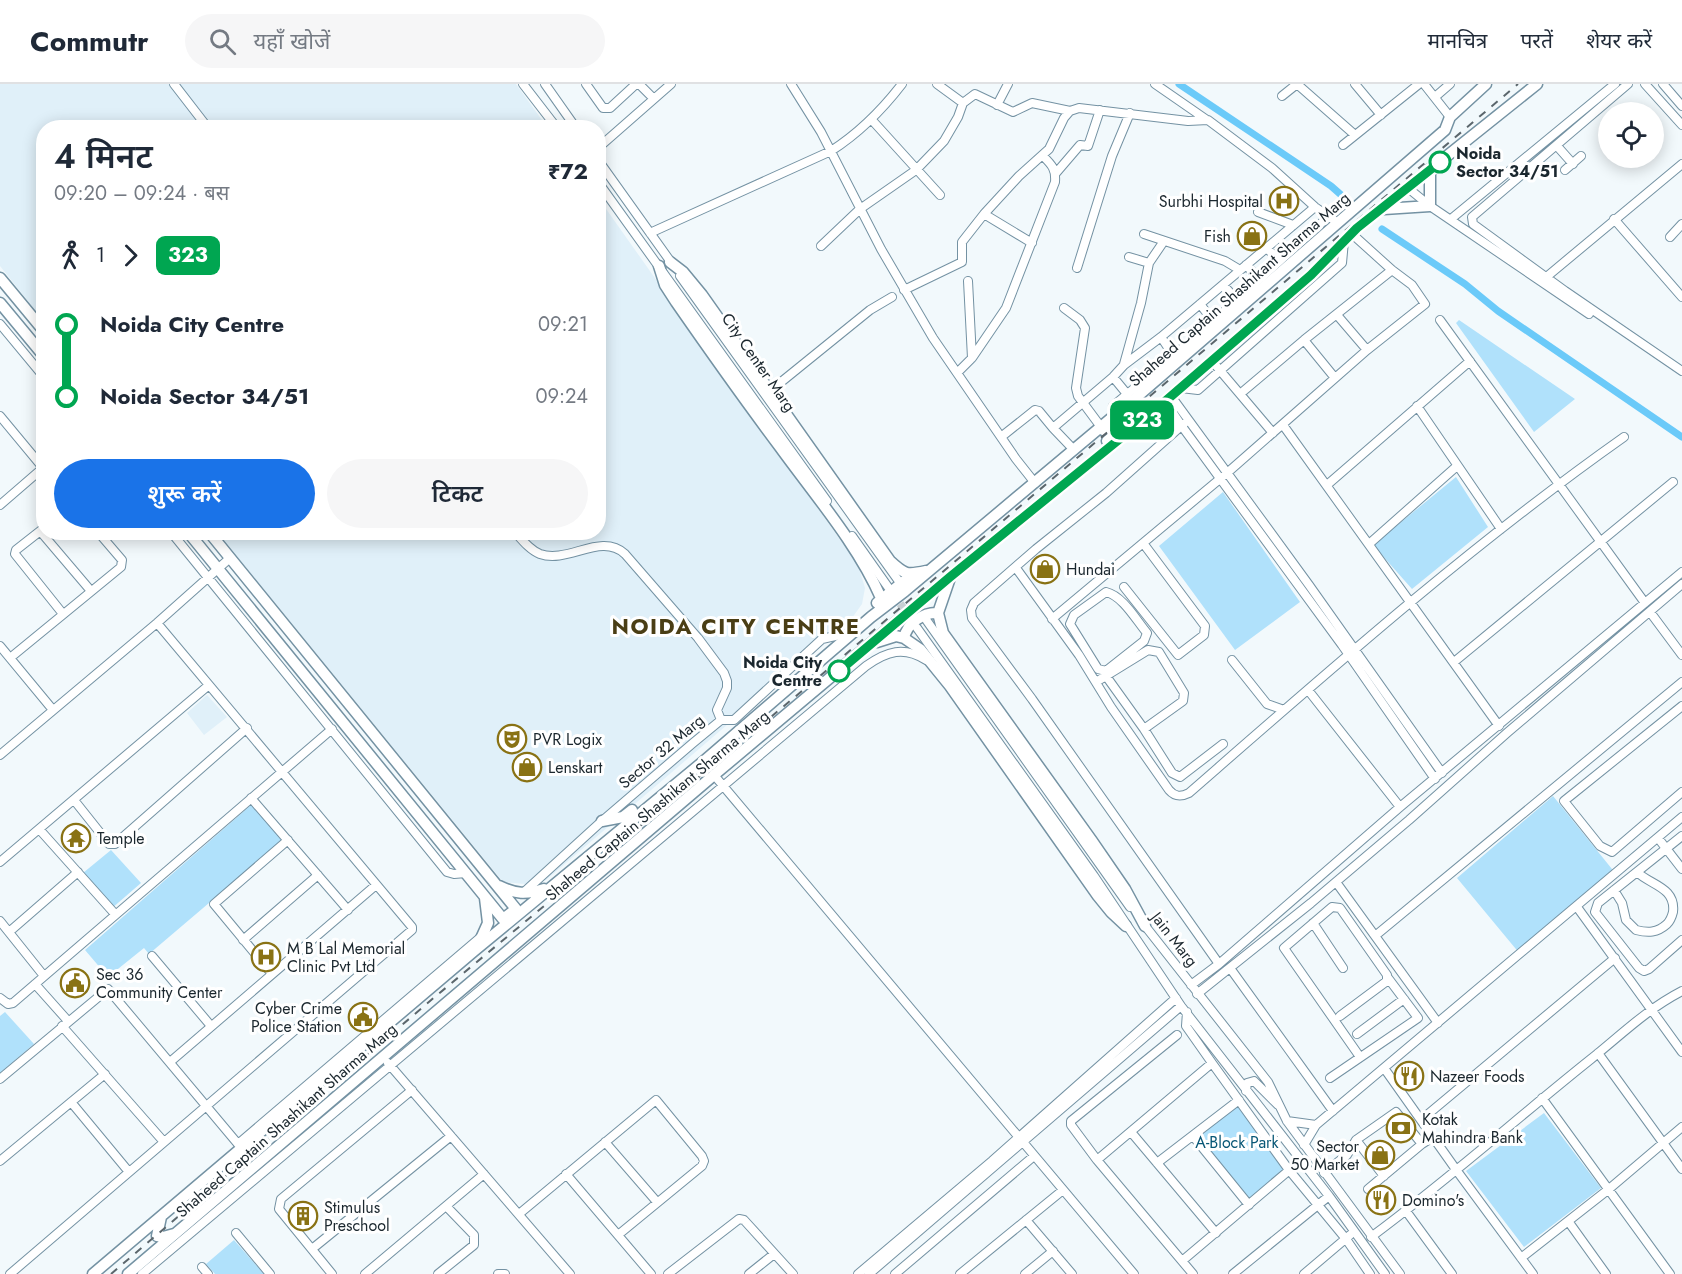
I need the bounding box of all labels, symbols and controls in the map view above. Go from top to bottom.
search box [185,14,605,68]
text: Commutr [30,21,149,62]
icon: search [206,25,239,58]
text: यहाँ खोजें [254,25,330,57]
text: मानचित्र [1427,26,1487,56]
text: परतें [1520,26,1553,56]
text: शेयर करें [1586,26,1652,56]
map controls [1598,102,1664,168]
button: locate [1598,102,1664,168]
text: 4 मिनट [54,133,153,180]
place label: Noida Sector 34/51 [1456,142,1558,183]
marker: Noida Sector 34/51 [1429,151,1451,173]
text: ₹72 [548,155,588,187]
text: 09:20 – 09:24 · बस [54,179,229,208]
hospital icon: Surbhi Hospital [1268,185,1300,217]
street label: Shaheed Captain Shashikant Sharma Marg [1124,187,1355,392]
place label: Surbhi Hospital [1159,190,1263,213]
shop icon: Fish [1236,220,1268,252]
place label: Fish [1204,225,1231,248]
icon: walk [54,239,87,272]
icon: forward [114,239,147,272]
text: 323 [168,240,208,270]
text: 1 [96,241,105,270]
text: Noida City Centre [100,308,284,340]
street label: City Center Marg [716,308,801,416]
text: 09:21 [538,310,588,339]
text: Noida Sector 34/51 [100,380,309,412]
text: 09:24 [535,382,588,411]
line badge: 323 [1108,400,1176,440]
text: 323 [1122,405,1162,435]
button: शुरू करें [54,459,315,528]
button: टिकट [327,459,588,528]
shop icon: Hundai [1029,553,1061,585]
place label: Hundai [1066,558,1115,581]
district label: NOIDA CITY CENTRE [612,610,860,642]
place label: Noida City Centre [743,651,823,692]
marker: Noida City Centre [828,660,850,682]
street label: Shaheed Captain Shashikant Sharma Marg [540,705,774,906]
street label: Sector 32 Marg [614,709,709,794]
theatre icon: PVR Logix [496,723,528,755]
place label: PVR Logix [533,728,602,751]
shop icon: Lenskart [511,751,543,783]
place label: Lenskart [548,756,603,779]
temple icon: Temple [60,822,92,854]
place label: Temple [97,827,145,850]
street label: Jain Marg [1145,905,1203,972]
place label: M B Lal Memorial Clinic Pvt Ltd [287,937,405,978]
hospital icon: M B Lal Memorial Clinic Pvt Ltd [250,941,282,973]
place label: Sec 36 Community Center [96,963,223,1004]
public building icon: Sec 36 Community Center [59,967,91,999]
place label: Cyber Crime Police Station [251,997,342,1038]
public building icon: Cyber Crime Police Station [347,1001,379,1033]
street label: Shaheed Captain Shashikant Sharma Marg [171,1018,402,1223]
restaurant icon: Nazeer Foods [1393,1060,1425,1092]
place label: Nazeer Foods [1430,1065,1525,1088]
place label: Kotak Mahindra Bank [1422,1108,1524,1149]
bank icon: Kotak Mahindra Bank [1385,1112,1417,1144]
park label: A-Block Park [1195,1131,1280,1154]
place label: Sector 50 Market [1291,1135,1359,1176]
shop icon: Sector 50 Market [1364,1139,1396,1171]
restaurant icon: Domino's [1365,1184,1397,1216]
place label: Domino's [1402,1189,1464,1212]
place label: Stimulus Preschool [324,1196,390,1237]
building icon: Stimulus Preschool [287,1200,319,1232]

